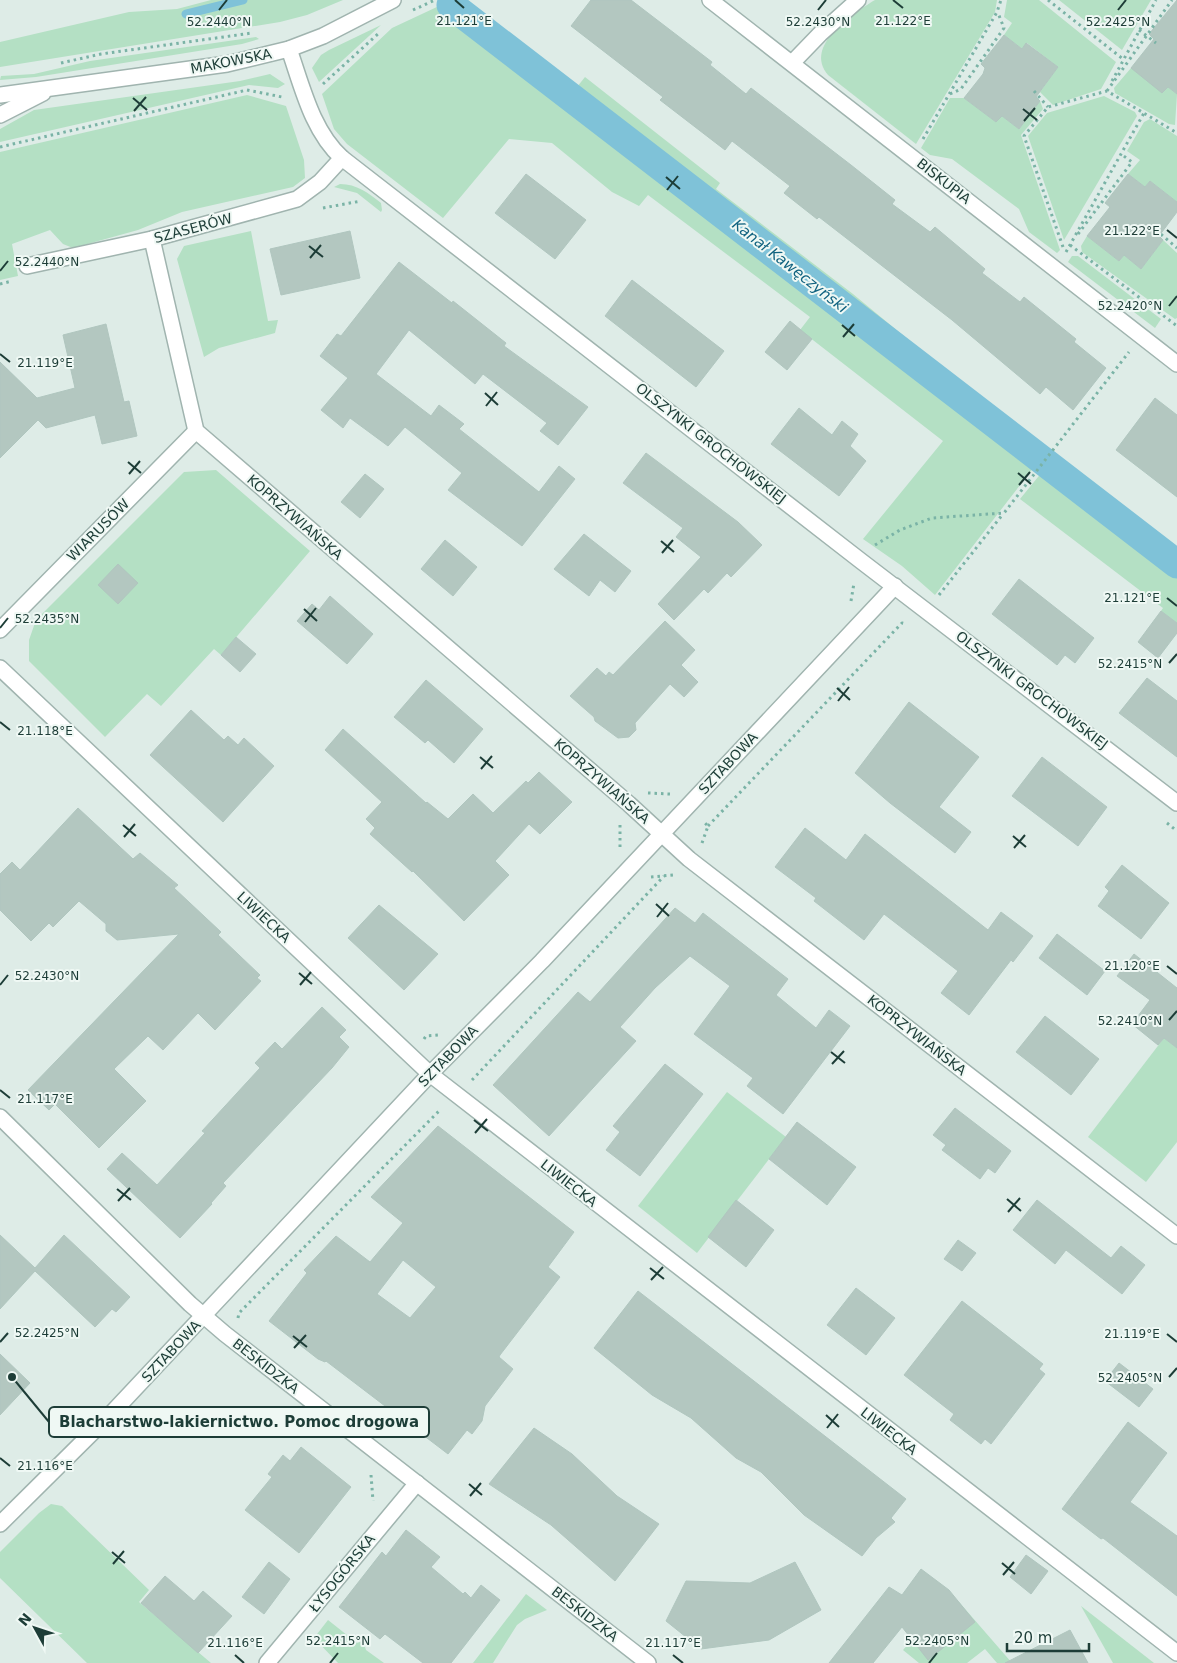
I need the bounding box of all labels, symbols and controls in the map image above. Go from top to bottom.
text: 21.121°E [436,14,492,28]
text: 21.122°E [875,14,931,28]
text: 52.2440°N [187,15,251,29]
text: 52.2430°N [786,15,850,29]
text: 52.2425°N [1086,15,1150,29]
street label: MAKOWSKA [189,45,273,77]
street label: BISKUPIA [914,155,974,207]
street label: SZASERÓW [152,209,234,246]
water label: Kanał Kawęczyński [729,215,852,317]
text: 21.122°E [1104,224,1160,238]
text: 52.2440°N [15,255,79,269]
text: 52.2420°N [1098,299,1162,313]
text: 21.119°E [17,356,73,370]
street label: OLSZYNKI GROCHOWSKIEJ [633,379,789,507]
street label: KOPRZYWIAŃSKA [244,470,347,563]
street label: WIARUSÓW [63,495,132,564]
text: 21.121°E [1104,591,1160,605]
text: 52.2435°N [15,612,79,626]
street label: OLSZYNKI GROCHOWSKIEJ [953,628,1111,752]
text: 52.2415°N [1098,657,1162,671]
text: 21.118°E [17,724,73,738]
street label: SZTABOWA [695,729,761,797]
street label: KOPRZYWIAŃSKA [551,734,654,827]
street label: LIWIECKA [234,888,294,946]
text: 21.120°E [1104,959,1160,973]
text: 52.2430°N [15,969,79,983]
street label: KOPRZYWIAŃSKA [864,991,971,1079]
text: 52.2410°N [1098,1014,1162,1028]
street label: SZTABOWA [415,1022,481,1090]
text: 21.117°E [17,1092,73,1106]
street label: LIWIECKA [538,1156,601,1210]
street label: SZTABOWA [138,1317,204,1385]
text: 52.2425°N [15,1326,79,1340]
text: 21.119°E [1104,1327,1160,1341]
street label: BESKIDZKA [230,1335,303,1397]
text: 52.2405°N [1098,1371,1162,1385]
street label: LIWIECKA [858,1404,921,1458]
callout: Blacharstwo-lakiernictwo. Pomoc drogowa [49,1407,429,1437]
text: Blacharstwo-lakiernictwo. Pomoc drogowa [59,1413,419,1431]
text: 21.116°E [17,1459,73,1473]
street label: ŁYSOGÓRSKA [304,1530,378,1616]
street label: BESKIDZKA [549,1583,622,1645]
north arrow [10,1603,60,1653]
text: N [15,1610,35,1629]
scale bar [1007,1620,1090,1652]
text: 20 m [1014,1629,1052,1647]
text: 52.2415°N [306,1634,370,1648]
text: 52.2405°N [905,1634,969,1648]
text: 21.116°E [207,1636,263,1650]
text: 21.117°E [645,1636,701,1650]

